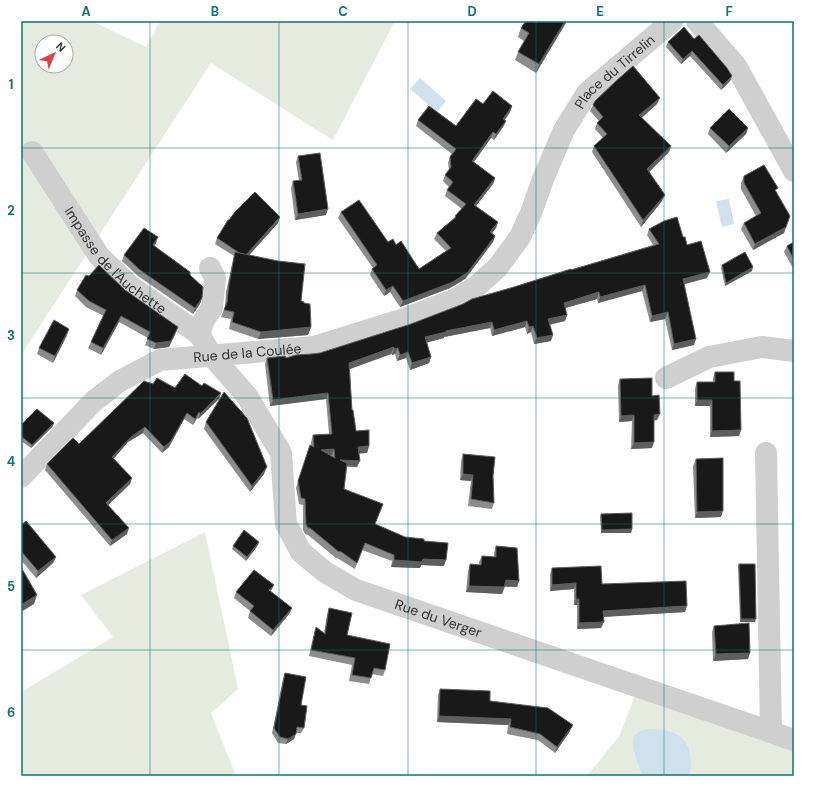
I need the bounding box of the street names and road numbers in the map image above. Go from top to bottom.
street label: Place du Tirrelin [570,31,658,112]
street label: Impasse de l'Auchette [61,203,170,318]
street label: Rue de la Coulée [193,339,302,366]
street label: Rue du Verger [392,595,484,641]

